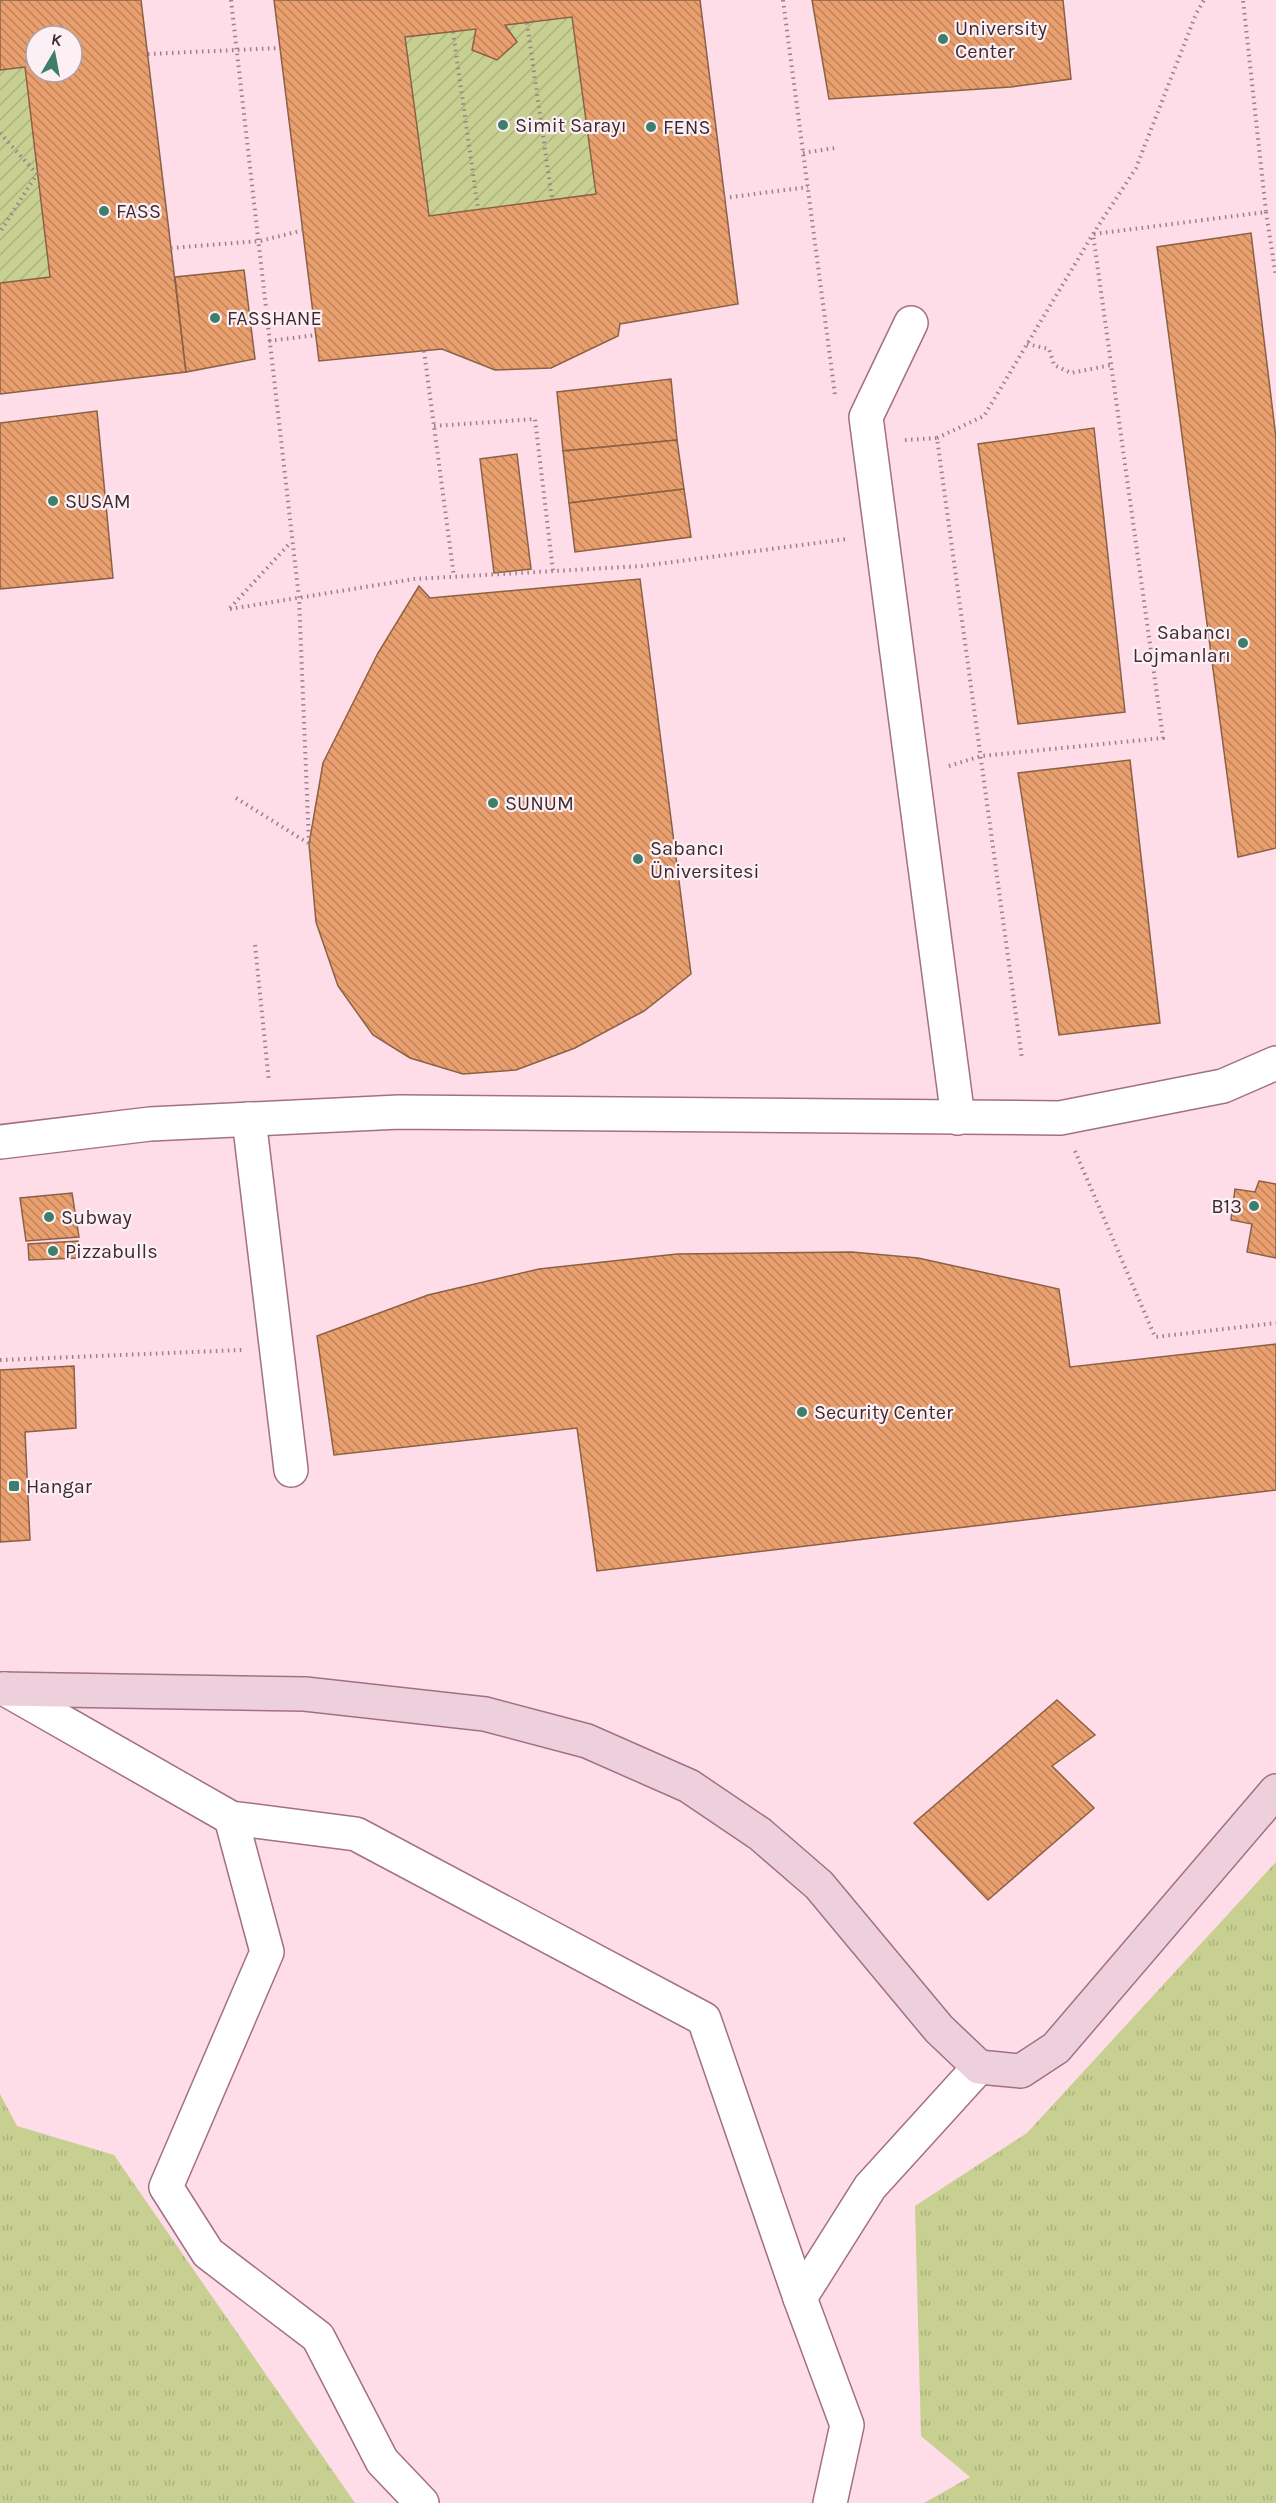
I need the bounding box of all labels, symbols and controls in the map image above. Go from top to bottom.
place label: University Center [955,17,1047,63]
north arrow [24,24,84,84]
text: K [50,29,64,50]
marker: University Center [936,32,950,46]
place label: Simit Sarayı [515,114,627,137]
place label: FENS [663,116,711,139]
marker: Simit Sarayı [496,118,510,132]
marker: FENS [644,120,658,134]
place label: FASS [116,200,161,223]
marker: FASS [97,204,111,218]
place label: FASSHANE [227,307,322,330]
marker: FASSHANE [208,311,222,325]
place label: SUSAM [65,490,131,513]
marker: SUSAM [46,494,60,508]
place label: Sabancı Lojmanları [1133,621,1231,667]
marker: Sabancı Lojmanları [1236,636,1250,650]
place label: SUNUM [505,792,574,815]
marker: SUNUM [486,796,500,810]
place label: Sabancı Üniversitesi [650,837,759,883]
marker: Sabancı Üniversitesi [631,852,645,866]
place label: B13 [1211,1195,1242,1218]
marker: B13 [1247,1199,1261,1213]
place label: Subway [61,1206,132,1229]
marker: Subway [42,1210,56,1224]
place label: Pizzabulls [65,1240,158,1263]
marker: Pizzabulls [46,1244,60,1258]
place label: Security Center [814,1401,954,1424]
marker: Security Center [795,1405,809,1419]
place label: Hangar [26,1475,93,1498]
marker: Hangar [7,1479,21,1493]

